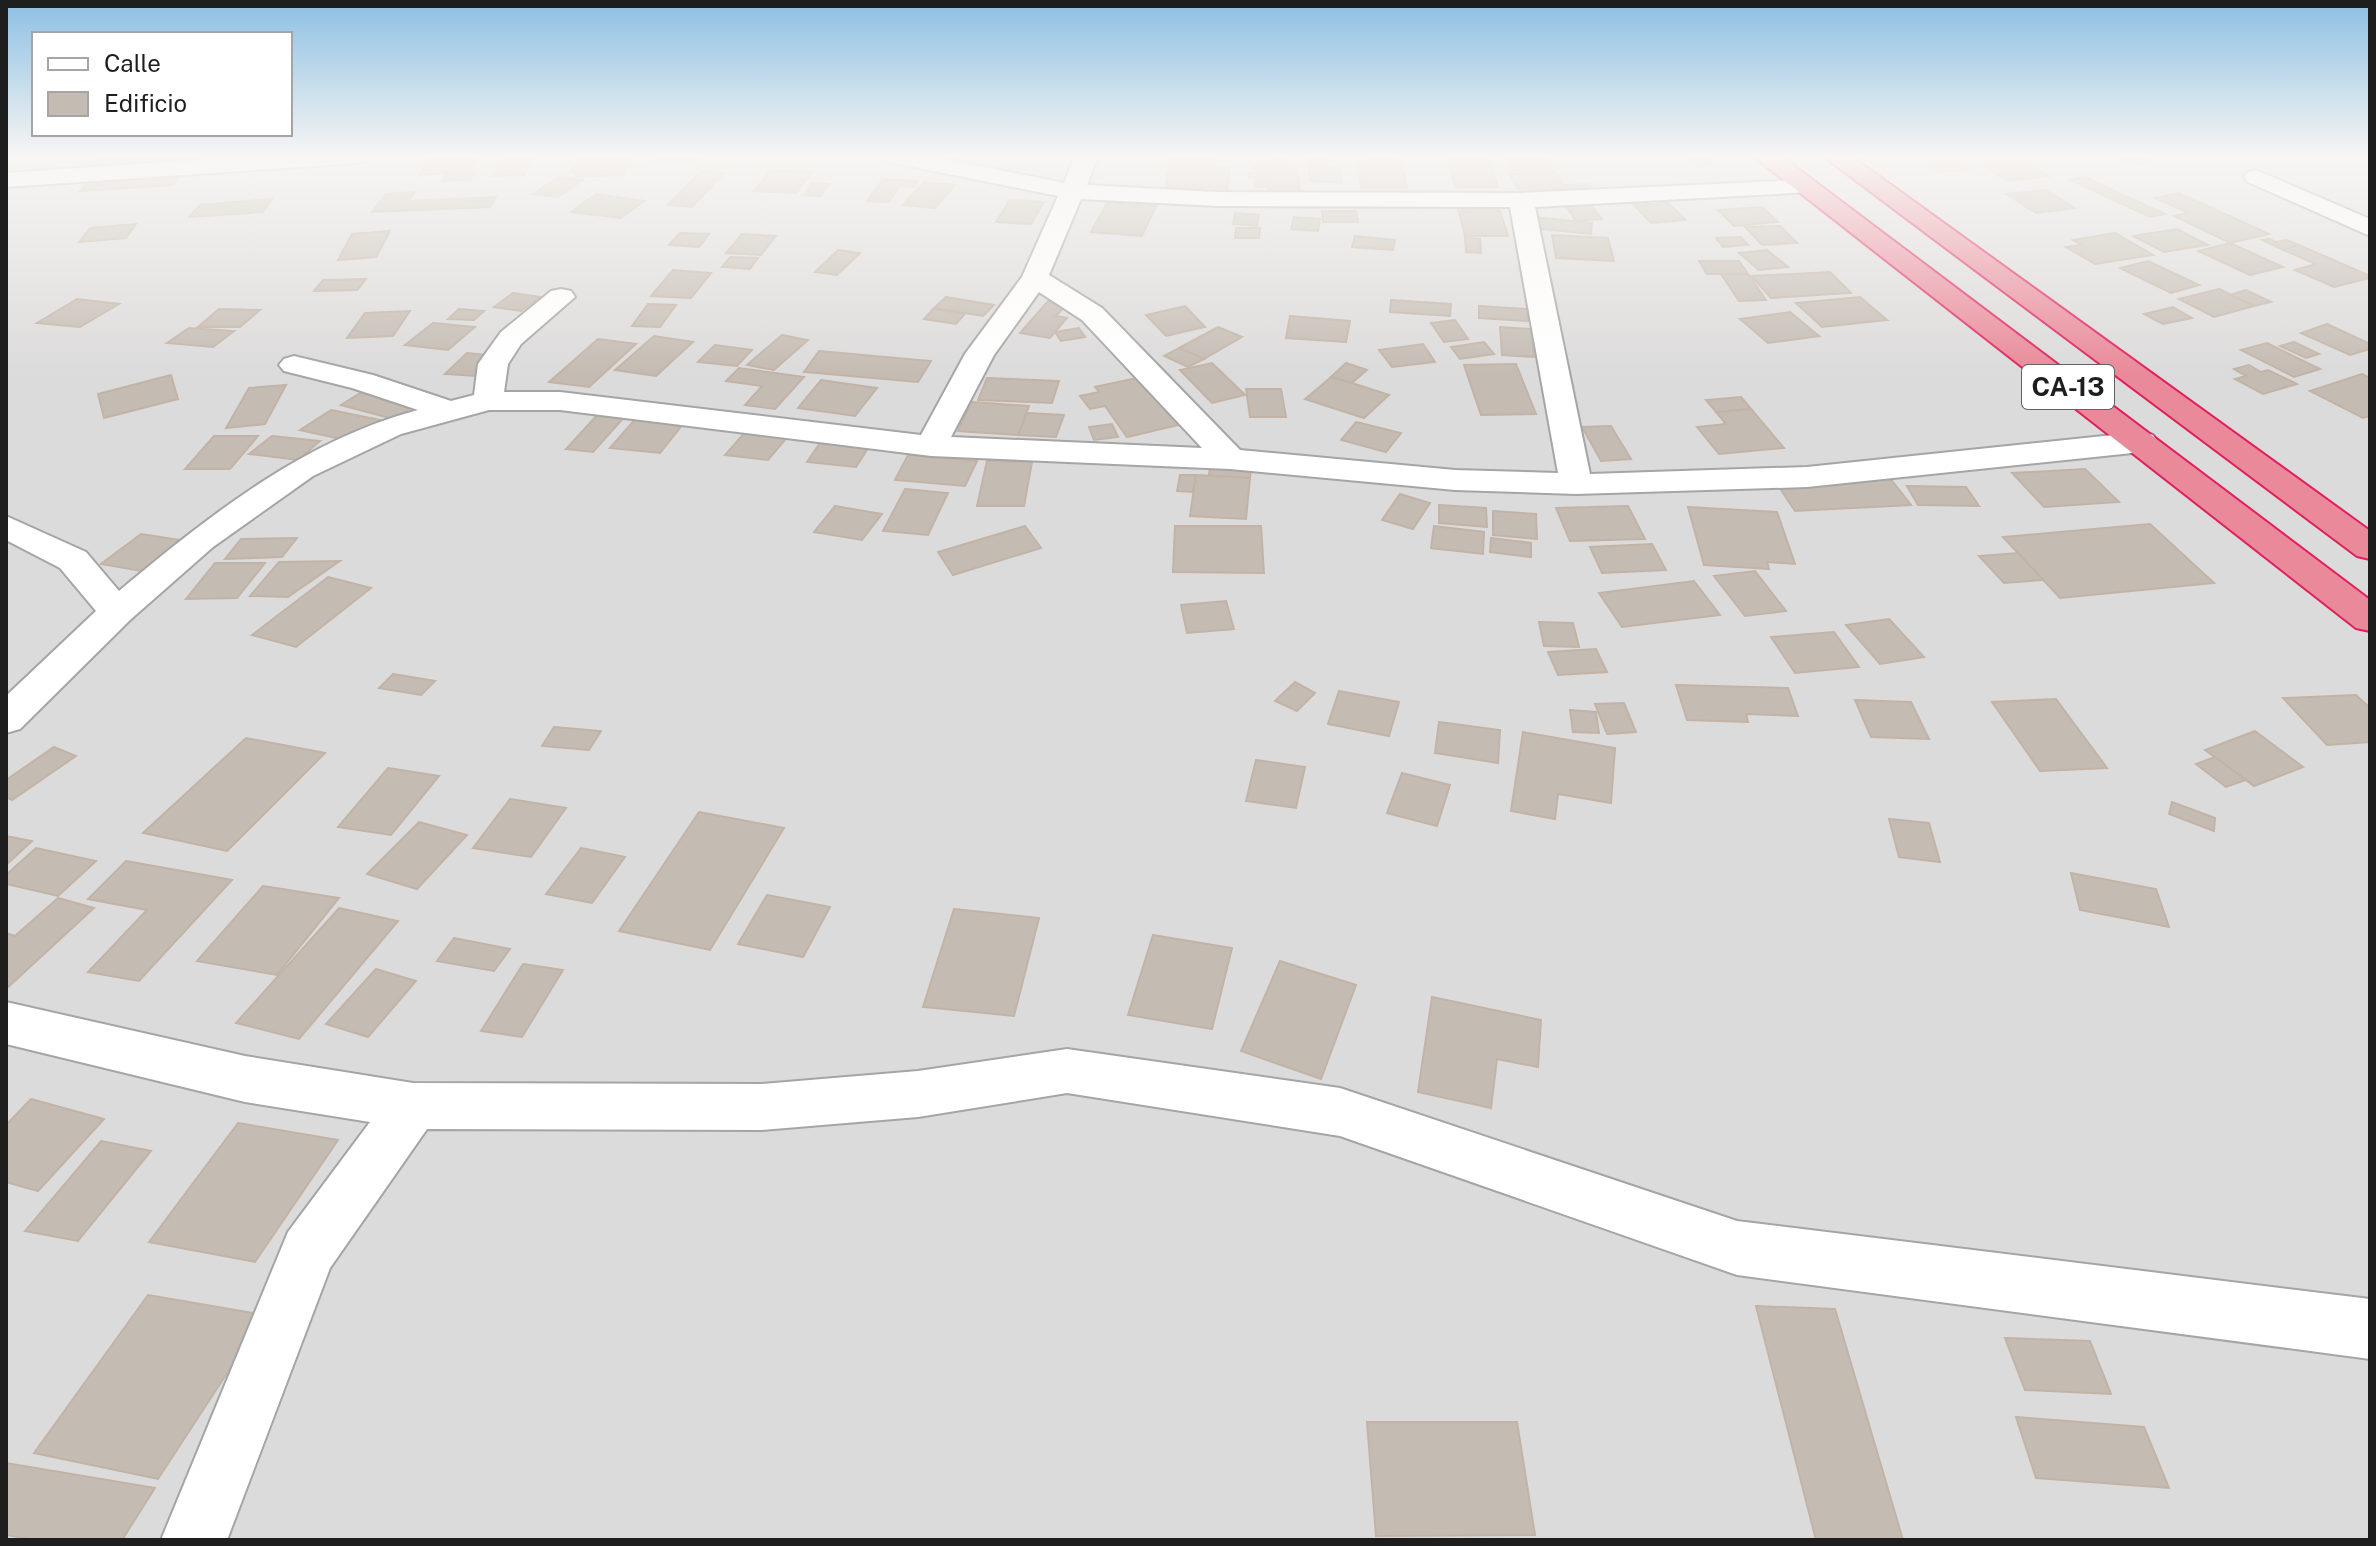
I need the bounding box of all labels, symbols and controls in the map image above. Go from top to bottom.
legend [32,32,292,136]
text: Calle [104,49,161,77]
text: Edificio [104,89,187,117]
road number: CA-13 [2022,365,2114,409]

